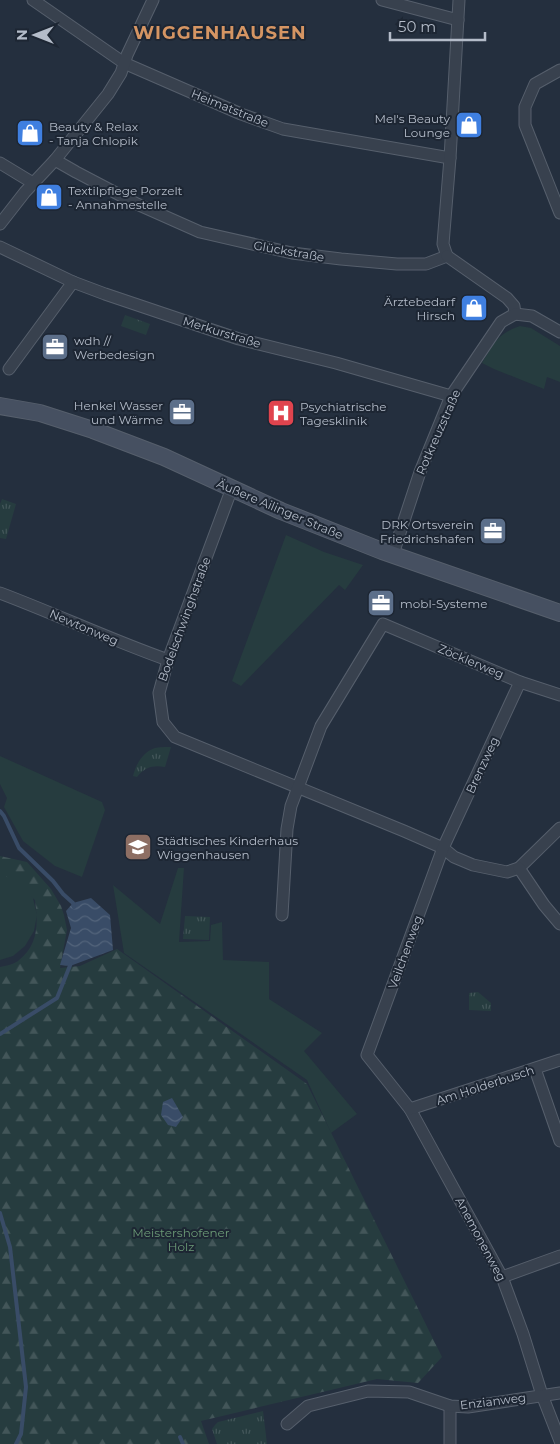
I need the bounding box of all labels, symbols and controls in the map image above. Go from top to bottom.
north arrow [10,10,60,60]
scale bar [390,10,485,42]
text: 50 m [398,17,436,36]
district label: WIGGENHAUSEN [133,22,307,44]
text: N [13,29,31,41]
street label: Heimatstraße [189,86,271,130]
shop icon: Mel's Beauty Lounge [454,110,484,140]
place label: Mel's Beauty Lounge [374,111,450,140]
shop icon: Beauty & Relax - Tanja Chlopik [15,118,45,148]
place label: Beauty & Relax - Tanja Chlopik [49,119,139,148]
shop icon: Textilpflege Porzelt - Annahmestelle [34,182,64,212]
place label: Textilpflege Porzelt - Annahmestelle [68,183,183,212]
street label: Glückstraße [252,237,326,265]
shop icon: Ärztebedarf Hirsch [459,293,489,323]
place label: Ärztebedarf Hirsch [384,294,456,323]
street label: Merkurstraße [181,313,263,351]
office icon: wdh // Werbedesign [40,332,70,362]
place label: wdh // Werbedesign [74,333,155,362]
street label: Rotkreuzstraße [413,387,463,477]
office icon: Henkel Wasser und Wärme [167,397,197,427]
place label: Henkel Wasser und Wärme [74,398,163,427]
hospital icon: Psychiatrische Tagesklinik [266,398,296,428]
place label: Psychiatrische Tagesklinik [300,399,387,428]
street label: Äußere Ailinger Straße [215,476,345,542]
office icon: DRK Ortsverein Friedrichshafen [478,516,508,546]
place label: DRK Ortsverein Friedrichshafen [380,517,474,546]
street label: Bodelschwinghstraße [154,555,214,683]
office icon: mobl-Systeme [366,588,396,618]
place label: mobl-Systeme [400,596,488,611]
street label: Newtonweg [47,606,121,648]
street label: Zöcklerweg [436,640,506,682]
street label: Brenzweg [462,734,502,796]
school or university icon: Städtisches Kinderhaus Wiggenhausen [123,832,153,862]
place label: Städtisches Kinderhaus Wiggenhausen [157,833,298,862]
street label: Veilchenweg [385,913,425,991]
street label: Am Holderbusch [434,1062,536,1108]
street label: Anemonenweg [452,1194,510,1284]
park label: Meistershofener Holz [132,1225,230,1254]
street label: Enzianweg [459,1390,527,1412]

